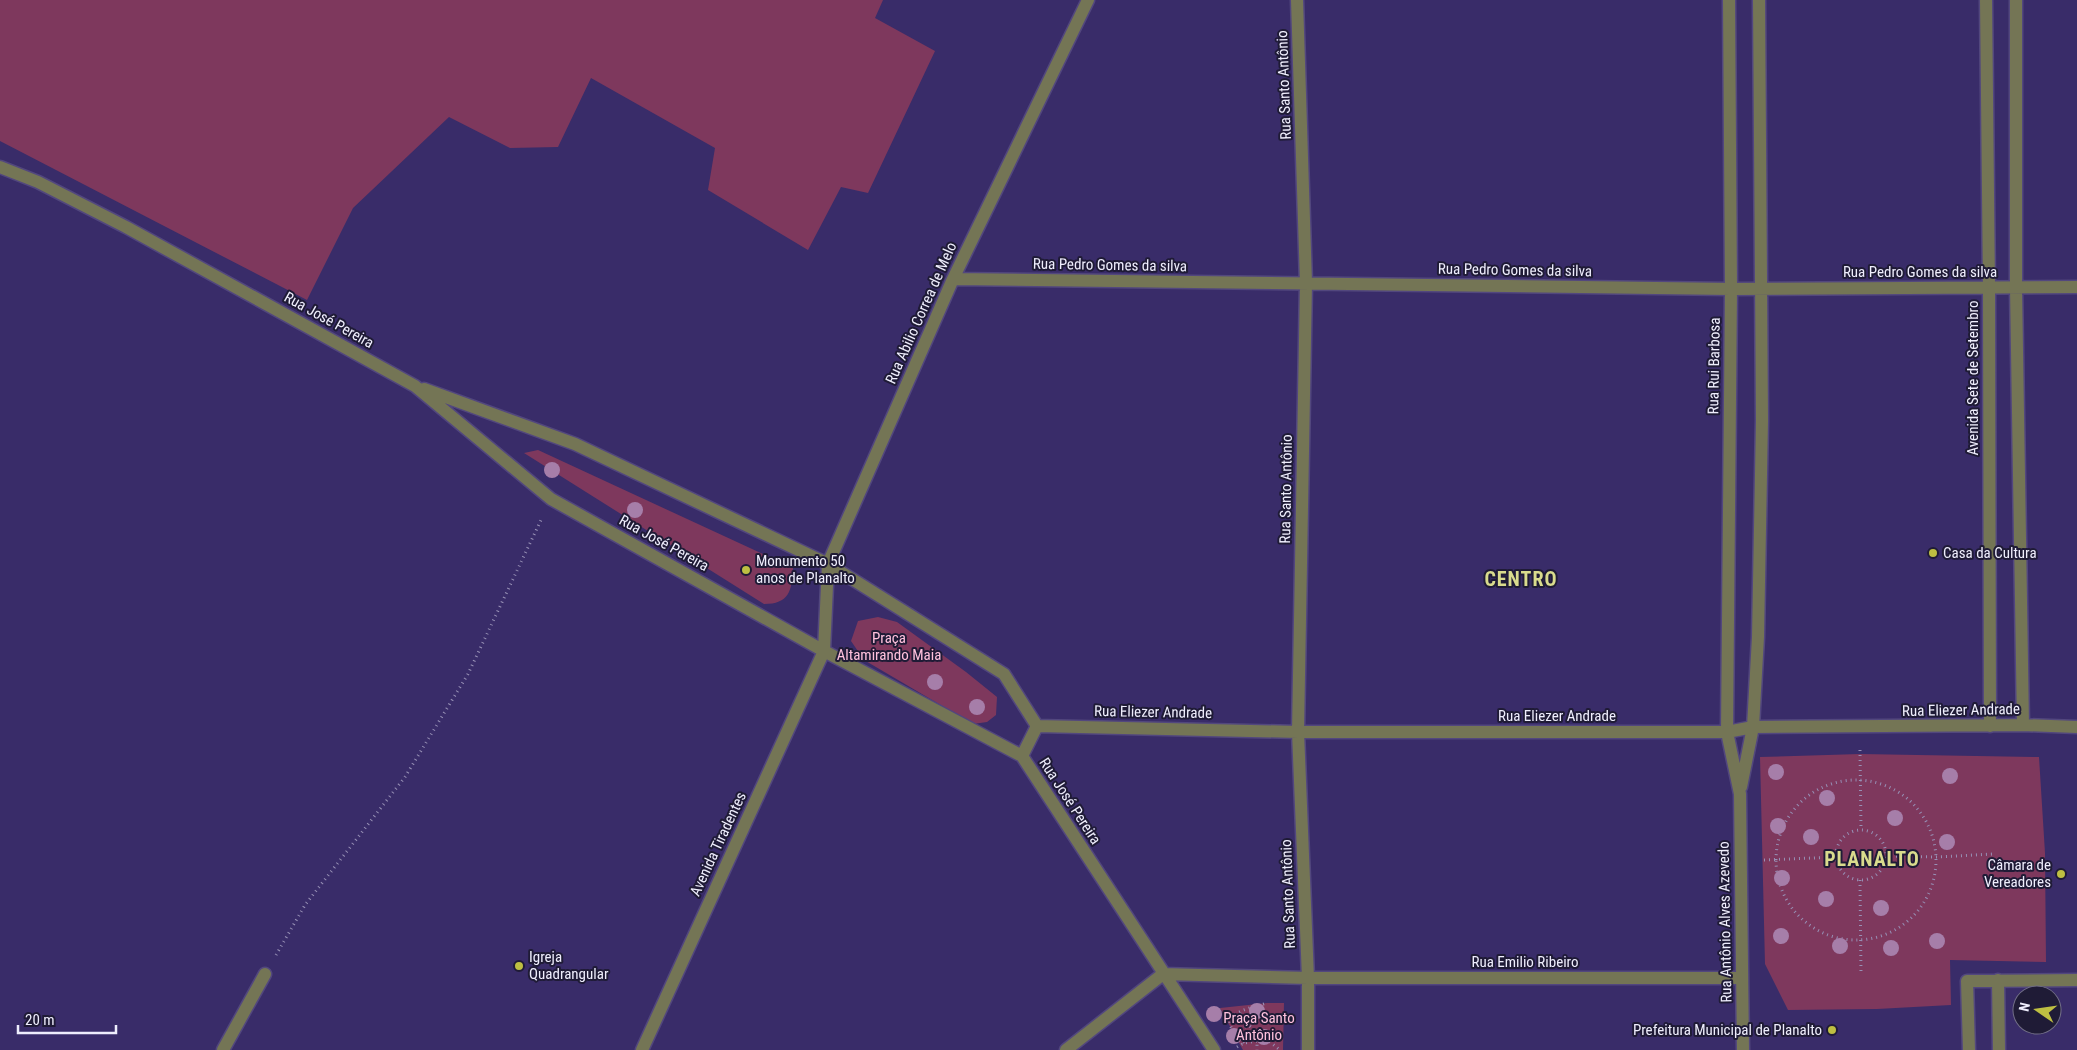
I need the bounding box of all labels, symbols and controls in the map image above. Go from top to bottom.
street label: Rua Santo Antônio [1273,30,1295,140]
street label: Rua Abilio Correa de Melo [882,239,960,387]
street label: Rua Pedro Gomes da silva [1033,255,1187,275]
street label: Rua Pedro Gomes da silva [1438,260,1592,280]
street label: Rua Pedro Gomes da silva [1843,263,1997,281]
street label: Rua José Pereira [281,288,377,352]
street label: Avenida Sete de Setembro [1964,301,1982,455]
street label: Rua Rui Barbosa [1704,317,1724,415]
street label: Rua Santo Antônio [1276,434,1296,544]
street label: Rua José Pereira [616,511,712,575]
place label: Casa da Cultura [1943,544,2037,562]
marker: Casa da Cultura [1927,547,1939,559]
place label: Monumento 50 anos de Planalto [756,552,855,587]
marker: Monumento 50 anos de Planalto [740,564,752,576]
district label: CENTRO [1484,567,1558,591]
park label: Praça Altamirando Maia [837,629,941,664]
street label: Rua Eliezer Andrade [1902,700,2020,720]
street label: Rua Eliezer Andrade [1094,702,1212,722]
street label: Rua Eliezer Andrade [1498,707,1616,725]
street label: Rua José Pereira [1035,754,1105,848]
street label: Avenida Tiradentes [686,789,750,899]
street label: Rua Santo Antônio [1277,839,1299,949]
street label: Rua Antônio Alves Azevedo [1715,841,1735,1003]
district label: PLANALTO [1824,847,1920,871]
place label: Câmara de Vereadores [1984,856,2051,891]
marker: Câmara de Vereadores [2055,868,2067,880]
place label: Igreja Quadrangular [529,948,609,983]
street label: Rua Emilio Ribeiro [1471,953,1579,971]
marker: Igreja Quadrangular [513,960,525,972]
north arrow [2012,985,2062,1035]
text: N [2016,1001,2033,1013]
scale bar [18,1002,115,1034]
park label: Praça Santo Antônio [1223,1009,1295,1044]
text: 20 m [25,1011,55,1029]
place label: Prefeitura Municipal de Planalto [1633,1021,1822,1039]
marker: Prefeitura Municipal de Planalto [1826,1024,1838,1036]

